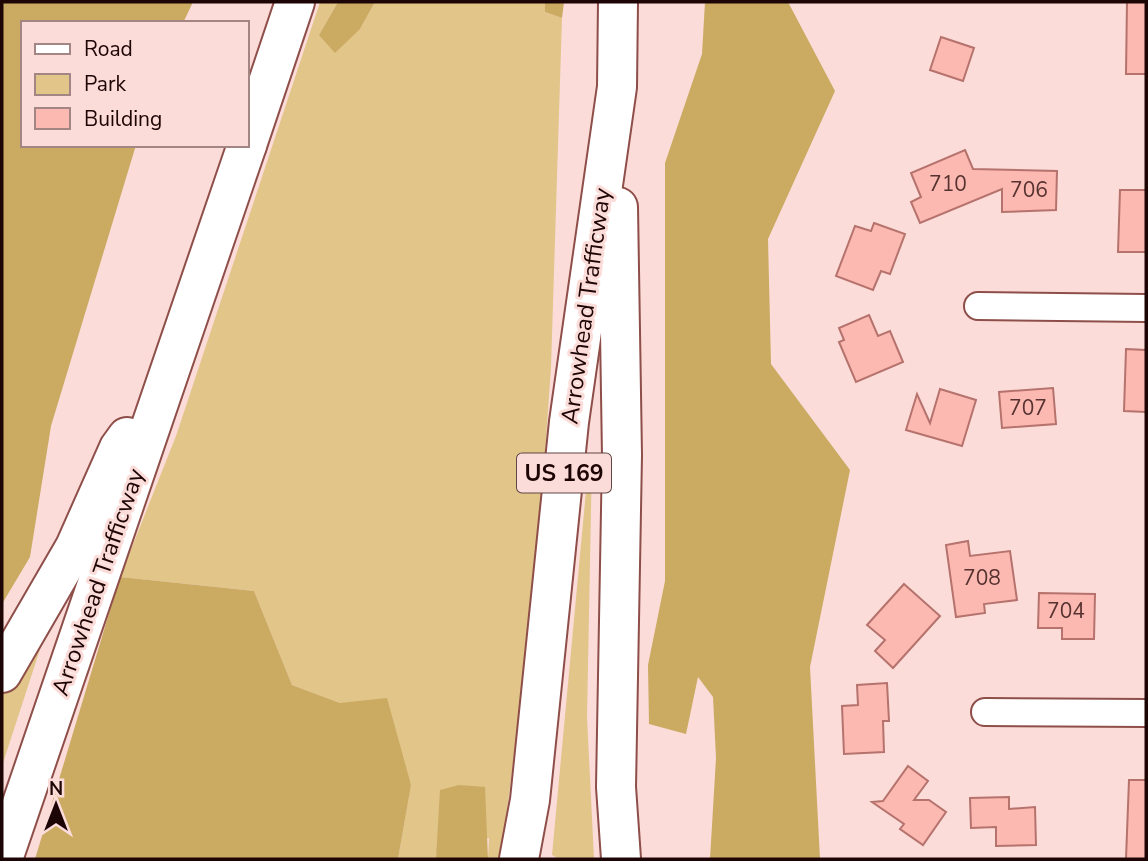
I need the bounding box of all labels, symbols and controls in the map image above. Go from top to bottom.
legend [21,21,248,147]
text: Road [84,35,133,63]
text: Park [84,70,126,98]
text: Building [84,105,162,133]
house number: 710 [929,170,967,198]
house number: 706 [1010,176,1048,204]
street label: Arrowhead Trafficway [554,185,619,426]
house number: 707 [1009,394,1047,422]
road number: US 169 [517,453,611,492]
street label: Arrowhead Trafficway [44,464,152,700]
house number: 708 [963,564,1001,592]
house number: 704 [1047,597,1085,625]
north arrow [21,770,91,840]
text: N [49,776,63,802]

